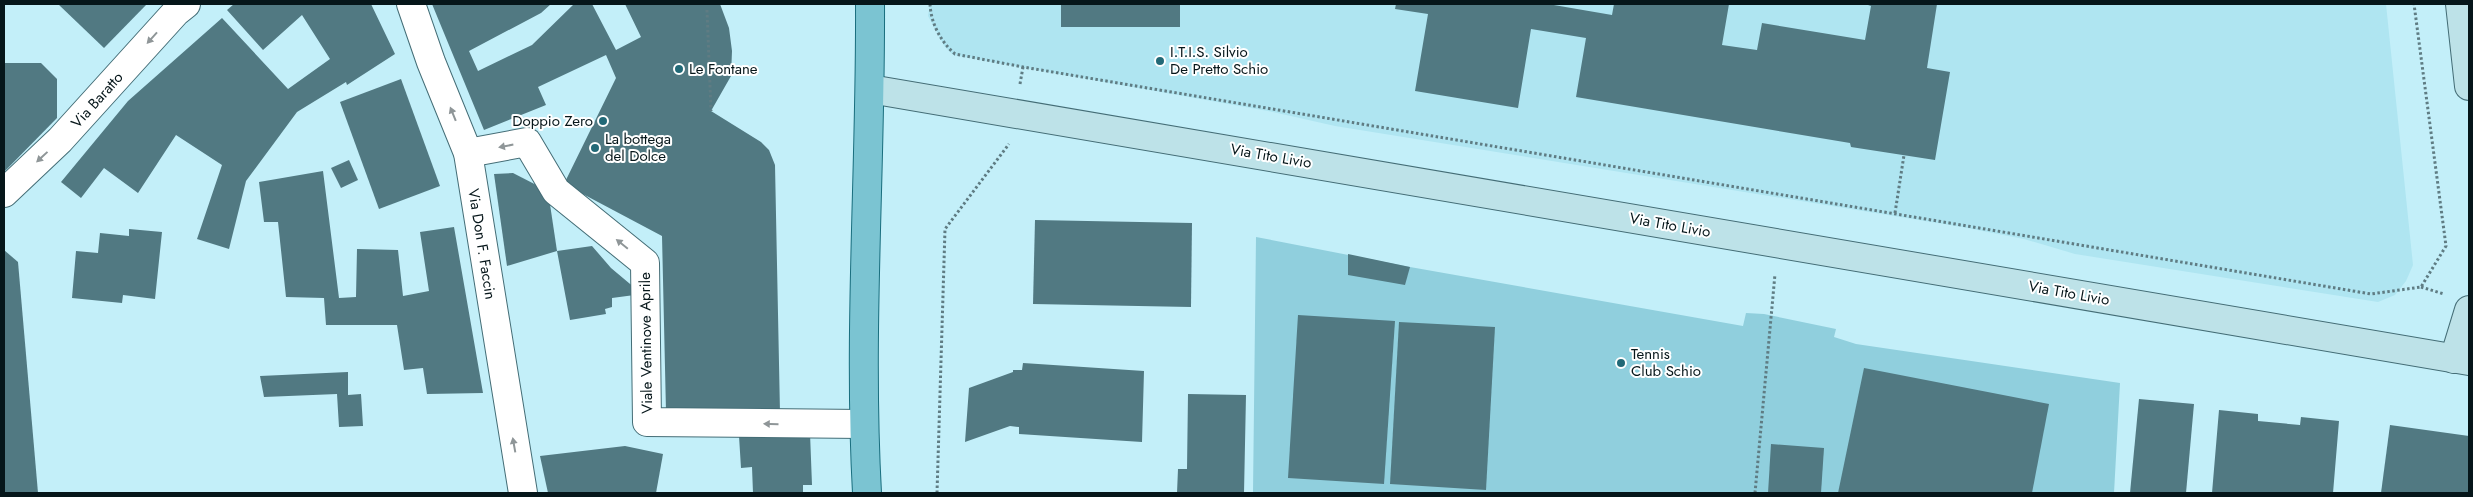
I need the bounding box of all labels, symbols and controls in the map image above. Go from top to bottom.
one-way arrow [146,32,158,44]
place label: I.T.I.S. Silvio De Pretto Schio [1170,41,1268,80]
marker: I.T.I.S. Silvio De Pretto Schio [1154,55,1166,67]
place label: Le Fontane [689,58,758,80]
marker: Le Fontane [673,63,685,75]
street label: Via Baratto [66,67,128,133]
one-way arrow [448,107,456,122]
place label: Doppio Zero [512,110,593,132]
marker: Doppio Zero [597,115,609,127]
place label: La bottega del Dolce [605,128,671,167]
street label: Via Tito Livio [1229,138,1313,174]
one-way arrow [498,142,514,150]
marker: La bottega del Dolce [589,142,601,154]
one-way arrow [36,151,48,163]
street label: Via Don F. Faccin [462,187,502,301]
street label: Via Tito Livio [1628,207,1712,243]
one-way arrow [615,239,628,250]
street label: Viale Ventinove Aprile [634,272,658,414]
street label: Via Tito Livio [2027,275,2111,311]
place label: Tennis Club Schio [1631,343,1701,382]
marker: Tennis Club Schio [1615,357,1627,369]
one-way arrow [762,420,778,428]
one-way arrow [510,437,518,453]

